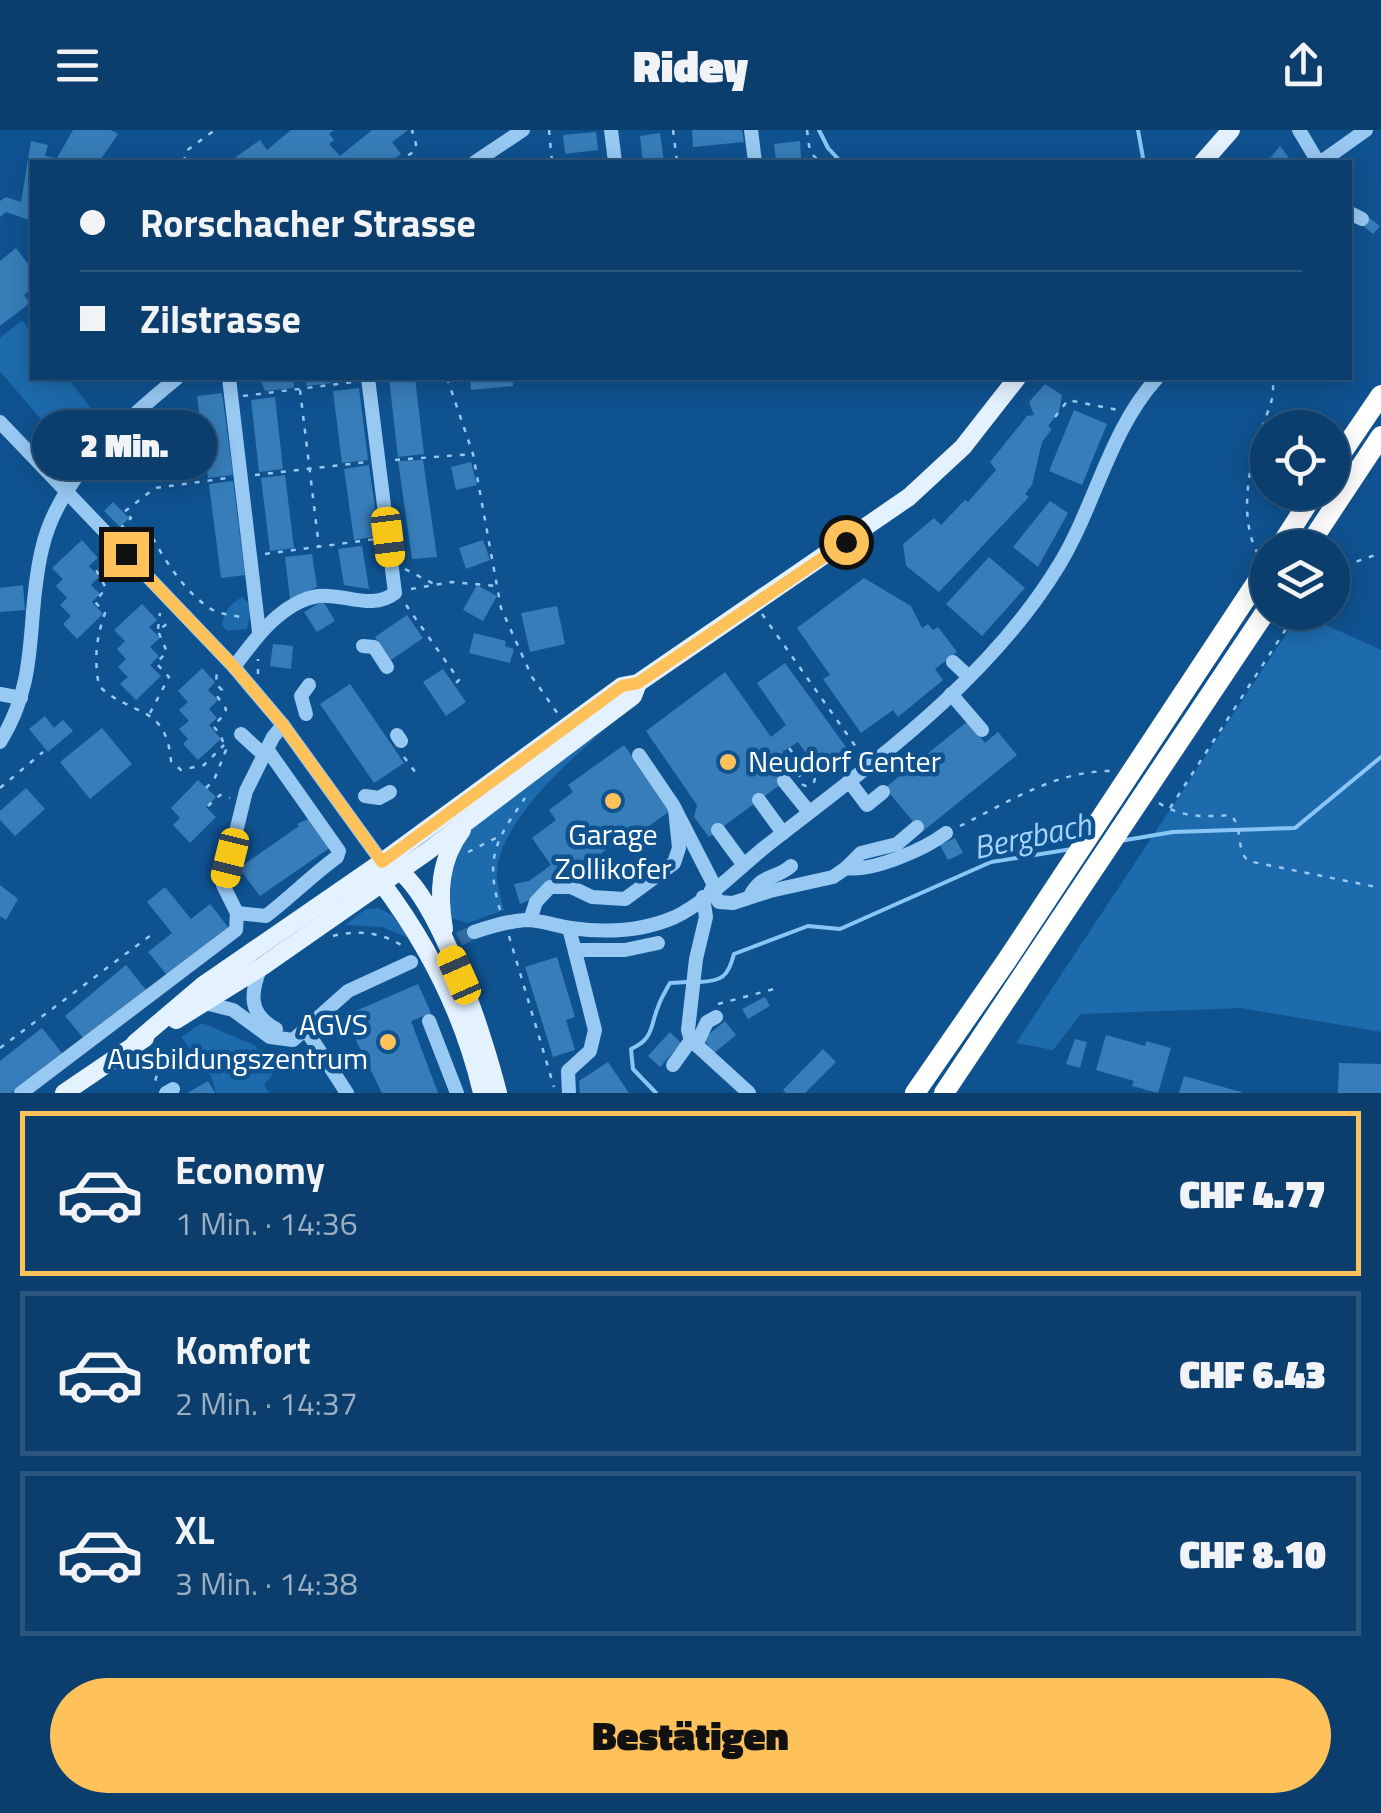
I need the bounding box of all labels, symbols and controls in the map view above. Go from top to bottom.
text: Ridey [633,31,748,99]
icon: menu [50,38,105,93]
icon: share [1276,38,1331,93]
text: Rorschacher Strasse [140,194,476,252]
text: Zilstrasse [140,290,301,348]
callout: 2 Min. [34,409,218,479]
map controls [1250,410,1350,630]
button: locate [1250,410,1350,510]
text: 2 Min. [80,421,169,469]
car [369,505,407,569]
route start [824,520,869,565]
button: layers [1250,530,1350,630]
route end [104,532,149,577]
place label: Neudorf Center [748,738,941,784]
marker: Neudorf Center [717,751,739,773]
marker: Garage Zollikofer [602,790,624,812]
water label: Bergbach [969,799,1096,871]
place label: Garage Zollikofer [554,811,672,891]
car [208,825,252,891]
car [433,941,485,1009]
place label: AGVS Ausbildungszentrum [107,1001,368,1081]
marker: AGVS Ausbildungszentrum [377,1031,399,1053]
text: Economy [175,1141,325,1199]
icon: car [55,1149,145,1239]
text: CHF 4.77 [1179,1165,1326,1223]
text: 1 Min. · 14:36 [175,1199,358,1247]
text: Komfort [175,1321,311,1379]
icon: car [55,1329,145,1419]
text: CHF 6.43 [1179,1345,1326,1403]
text: 2 Min. · 14:37 [175,1379,358,1427]
text: XL [175,1501,215,1559]
icon: car [55,1509,145,1599]
text: CHF 8.10 [1179,1525,1326,1583]
text: 3 Min. · 14:38 [175,1559,358,1607]
button: Bestätigen [50,1678,1331,1793]

